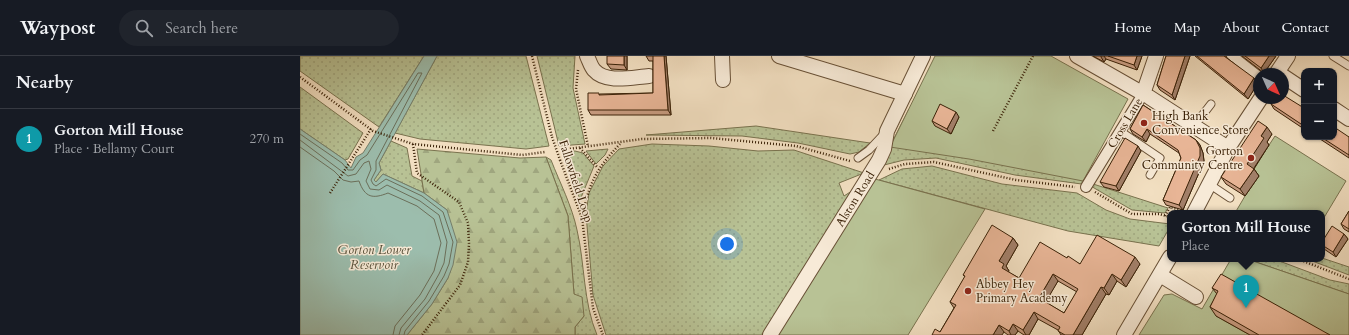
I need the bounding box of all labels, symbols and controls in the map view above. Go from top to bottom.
search box [119,10,399,46]
text: Waypost [20,15,95,41]
icon: search [133,17,155,39]
text: Search here [165,18,238,38]
text: Home [1114,18,1152,37]
text: Map [1174,18,1200,37]
text: About [1222,18,1259,37]
text: Contact [1281,18,1329,37]
north arrow [1253,68,1289,104]
map controls [1301,68,1337,140]
button: + [1301,68,1337,104]
text: Nearby [16,71,73,94]
street label: Cross Lane [1104,95,1146,151]
button: − [1301,104,1337,140]
place label: High Bank Convenience Store [1152,108,1249,138]
marker: High Bank Convenience Store [1139,118,1149,128]
text: Gorton Mill House [54,120,184,140]
text: 1 [26,130,32,148]
text: 270 m [250,130,284,148]
street label: Fallowfield Loop [555,138,597,224]
text: Place · Bellamy Court [54,140,174,158]
place label: Gorton Community Centre [1142,143,1243,173]
marker: Gorton Community Centre [1246,153,1256,163]
street label: Alston Road [832,168,879,230]
popup [1167,210,1325,262]
text: Gorton Mill House [1181,217,1311,237]
your location [717,234,737,254]
text: Place [1181,237,1210,255]
water label: Gorton Lower Reservoir [338,241,411,274]
pin: 1 [1233,275,1259,308]
place label: Abbey Hey Primary Academy [976,276,1068,306]
marker: Abbey Hey Primary Academy [963,286,973,296]

